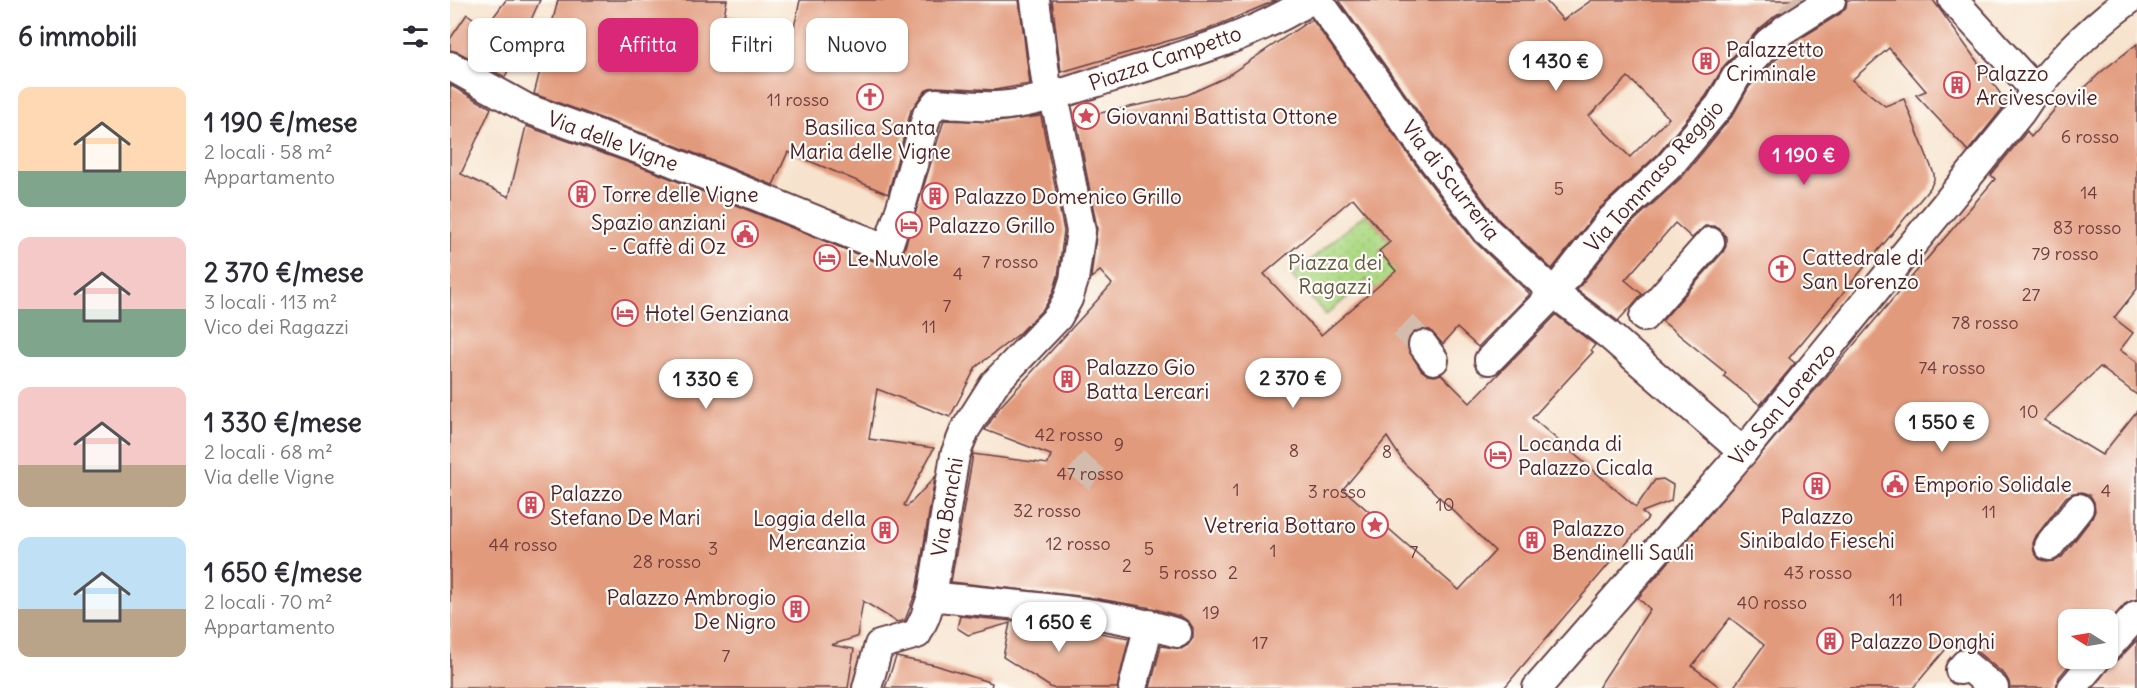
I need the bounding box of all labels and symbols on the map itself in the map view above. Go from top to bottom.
street label: Piazza Campetto [1085,19,1245,97]
place label: Palazzetto Criminale [1726,36,1824,87]
pin: 1 430 € [1501,41,1611,92]
building icon: Palazzetto Criminale [1691,46,1721,76]
place label: Palazzo Arcivescovile [1976,60,2098,111]
building icon: Palazzo Arcivescovile [1942,70,1972,100]
church icon: Basilica Santa Maria delle Vigne [855,82,885,112]
house number: 11 rosso [767,88,829,111]
street label: Via Tommaso Reggio [1579,94,1729,258]
place icon: Giovanni Battista Ottone [1071,101,1101,131]
place label: Giovanni Battista Ottone [1106,103,1338,130]
street label: Via delle Vigne [544,105,682,177]
place label: Basilica Santa Maria delle Vigne [789,114,951,165]
street label: Via di Scurreria [1396,115,1506,245]
house number: 6 rosso [2061,125,2119,148]
pin: 1 190 € [1749,135,1859,186]
house number: 5 [1554,177,1564,200]
building icon: Torre delle Vigne [567,179,597,209]
place label: Torre delle Vigne [602,181,759,208]
building icon: Palazzo Domenico Grillo [920,181,950,211]
house number: 14 [2080,181,2098,204]
place label: Palazzo Domenico Grillo [954,183,1182,210]
place label: Spazio anziani - Caffè di Oz [591,209,726,260]
hotel icon: Palazzo Grillo [894,210,924,240]
place label: Palazzo Grillo [928,212,1055,239]
house number: 83 rosso [2053,216,2121,239]
public building icon: Spazio anziani - Caffè di Oz [730,219,760,249]
house number: 79 rosso [2031,242,2099,265]
hotel icon: Le Nuvole [812,243,842,273]
place label: Cattedrale di San Lorenzo [1802,244,1924,295]
place label: Le Nuvole [847,245,939,272]
park label: Piazza dei Ragazzi [1288,249,1382,300]
house number: 7 rosso [982,250,1038,273]
church icon: Cattedrale di San Lorenzo [1767,254,1797,284]
house number: 4 [953,262,963,285]
house number: 27 [2022,283,2041,306]
house number: 7 [943,294,952,317]
hotel icon: Hotel Genziana [610,298,640,328]
place label: Hotel Genziana [645,300,789,327]
house number: 78 rosso [1951,311,2019,334]
house number: 11 [922,315,936,338]
street label: Via San Lorenzo [1723,337,1841,471]
place label: Palazzo Gio Batta Lercari [1086,354,1209,405]
house number: 74 rosso [1919,356,1985,379]
pin: 2 370 € [1238,358,1348,409]
pin: 1 330 € [651,359,761,410]
building icon: Palazzo Gio Batta Lercari [1052,364,1082,394]
house number: 10 [2020,400,2039,423]
pin: 1 550 € [1887,402,1997,453]
house number: 42 rosso [1035,423,1103,446]
place label: Locanda di Palazzo Cicala [1518,430,1653,481]
house number: 9 [1114,433,1124,456]
house number: 8 [1289,439,1299,462]
house number: 8 [1382,440,1392,463]
hotel icon: Locanda di Palazzo Cicala [1483,440,1513,470]
street label: Via Banchi [925,455,969,559]
house number: 47 rosso [1056,462,1124,485]
public building icon: Emporio Solidale [1880,469,1910,499]
building icon: Palazzo Sinibaldo Fieschi [1802,471,1832,501]
place label: Emporio Solidale [1914,471,2072,498]
house number: 1 [1232,478,1240,501]
house number: 4 [2101,479,2111,502]
place label: Palazzo Stefano De Mari [550,480,700,531]
house number: 3 rosso [1308,480,1366,503]
building icon: Palazzo Stefano De Mari [516,490,546,520]
house number: 10 [1436,493,1455,516]
house number: 32 rosso [1013,499,1081,522]
house number: 11 [1982,500,1996,523]
place label: Palazzo Sinibaldo Fieschi [1739,503,1895,554]
place label: Loggia della Mercanzia [753,505,866,556]
place icon: Vetreria Bottaro [1360,510,1390,540]
place label: Vetreria Bottaro [1204,512,1356,539]
building icon: Loggia della Mercanzia [870,515,900,545]
place label: Palazzo Bendinelli Sauli [1552,515,1694,566]
building icon: Palazzo Bendinelli Sauli [1517,525,1547,555]
house number: 12 rosso [1045,532,1111,555]
house number: 44 rosso [489,533,557,556]
house number: 3 [708,537,718,560]
house number: 5 [1144,537,1154,560]
house number: 1 [1269,539,1277,562]
house number: 7 [1410,540,1419,563]
house number: 28 rosso [633,550,701,573]
house number: 2 [1122,554,1132,577]
house number: 5 rosso [1159,561,1217,584]
house number: 2 [1228,561,1238,584]
house number: 43 rosso [1784,561,1852,584]
place label: Palazzo Ambrogio De Nigro [607,584,776,635]
house number: 11 [1889,588,1903,611]
house number: 40 rosso [1737,591,1807,614]
building icon: Palazzo Ambrogio De Nigro [781,594,811,624]
house number: 19 [1202,601,1220,624]
pin: 1 650 € [1004,602,1114,653]
north arrow [2058,609,2118,669]
building icon: Palazzo Donghi [1815,626,1845,656]
place label: Palazzo Donghi [1850,628,1995,655]
house number: 17 [1252,631,1268,654]
house number: 7 [722,644,731,667]

